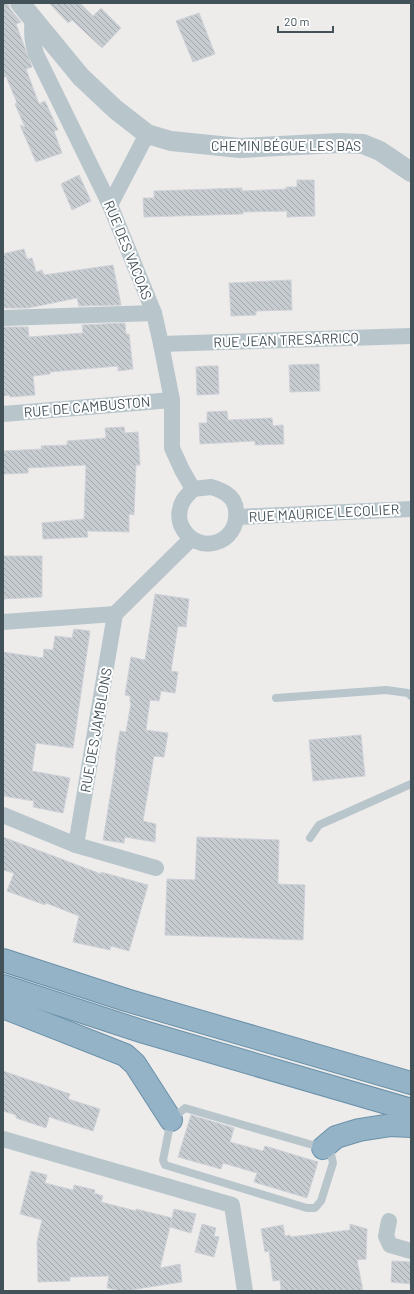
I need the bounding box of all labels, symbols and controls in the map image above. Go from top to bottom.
scale bar [278,8,333,34]
text: 20 m [284,14,310,28]
street label: CHEMIN BÉGUE LES BAS [211,137,361,154]
street label: RUE DES VACOAS [101,198,156,302]
street label: RUE JEAN TRESARRICQ [213,328,359,351]
street label: RUE DE CAMBUSTON [23,392,151,421]
street label: RUE MAURICE LECOLIER [248,500,400,525]
street label: RUE DES JAMBLONS [76,666,115,794]

